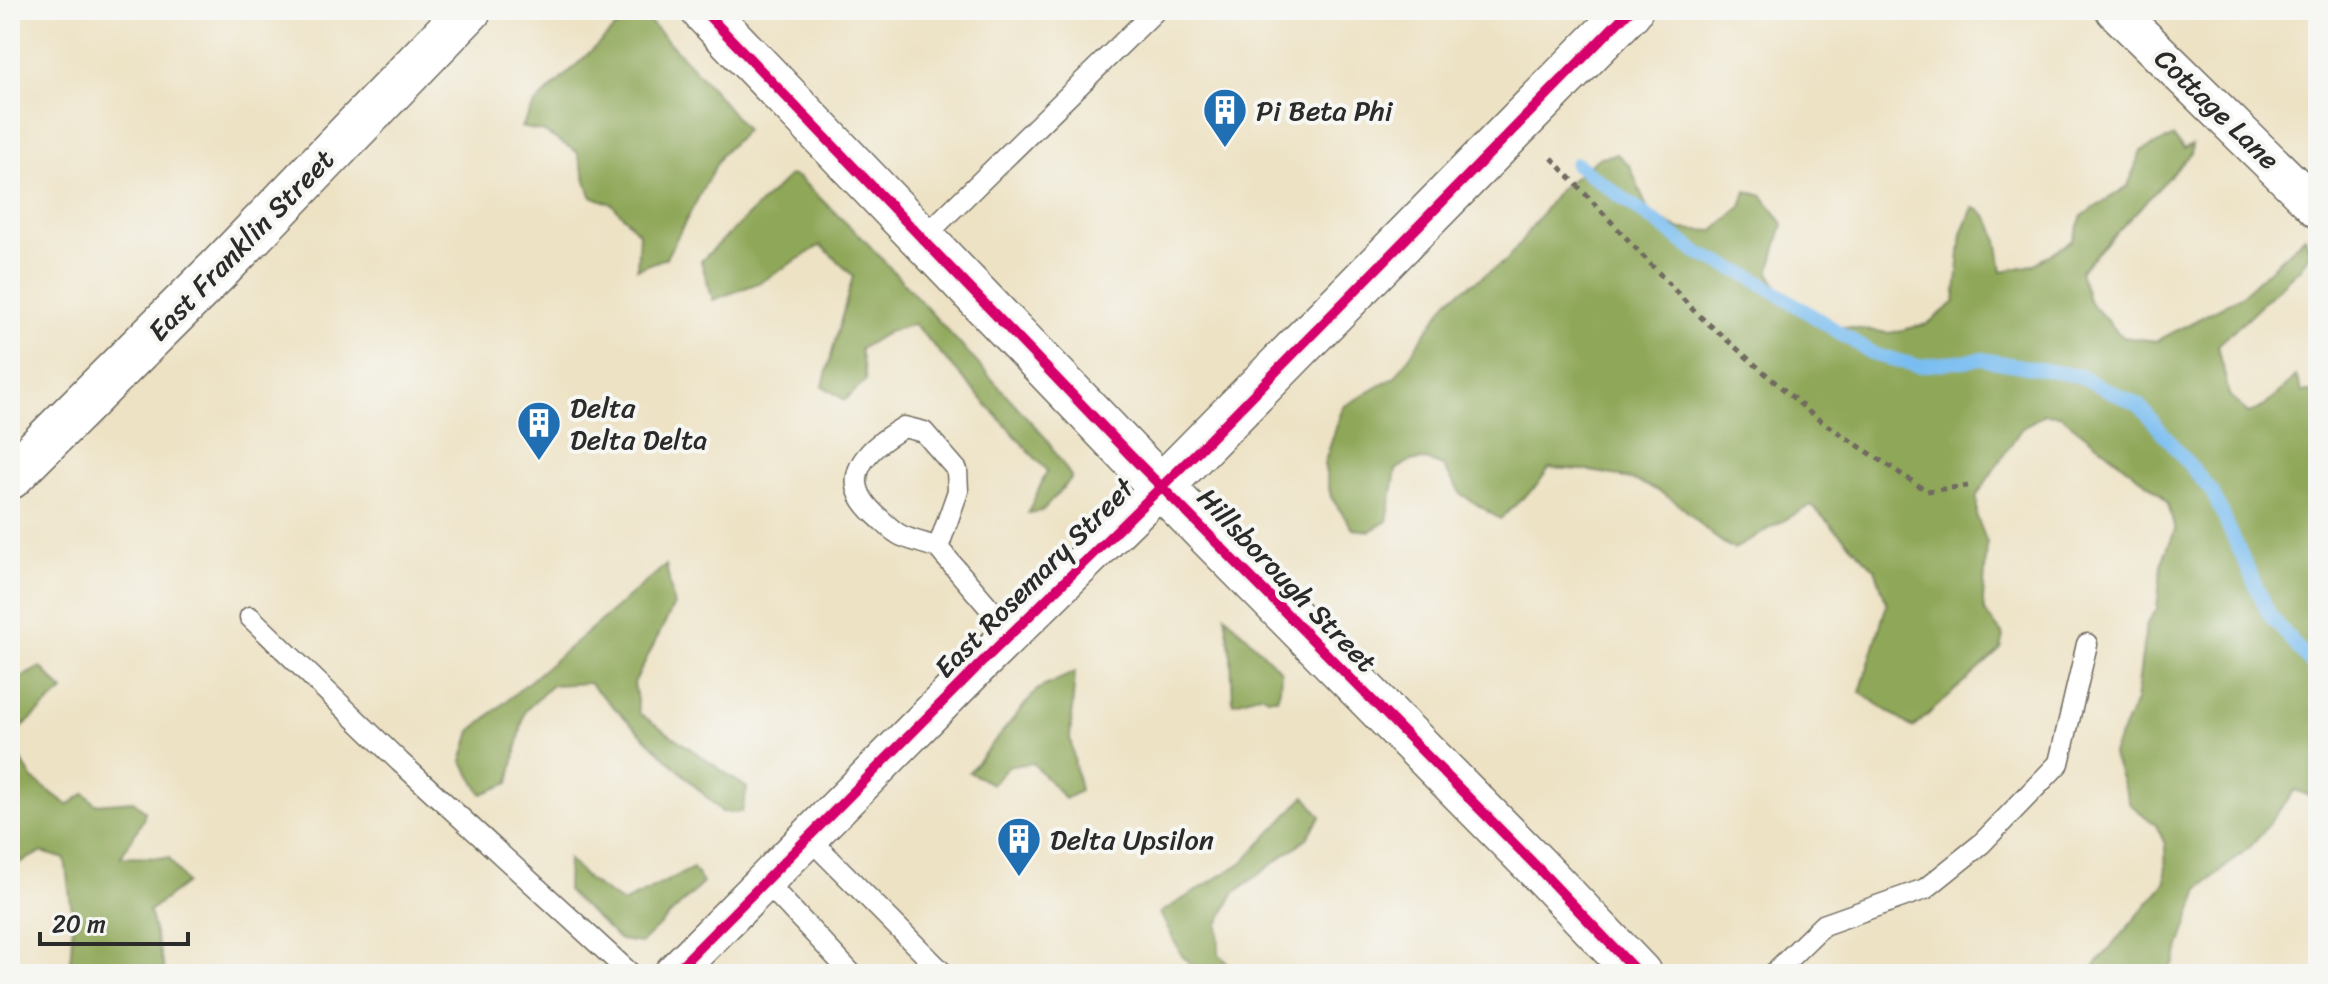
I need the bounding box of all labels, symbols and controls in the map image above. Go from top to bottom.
street label: Cottage Lane [2142,36,2292,182]
building icon: Pi Beta Phi [1201,86,1249,149]
place label: Pi Beta Phi [1256,86,1394,135]
street label: East Franklin Street [135,137,347,353]
place label: Delta Delta Delta [570,383,707,464]
building icon: Delta Delta Delta [515,399,563,462]
street label: East Rosemary Street [922,465,1147,690]
street label: Hillsborough Street [1185,475,1389,685]
building icon: Delta Upsilon [995,815,1043,878]
place label: Delta Upsilon [1050,815,1214,864]
scale bar [40,896,188,946]
text: 20 m [52,903,106,945]

